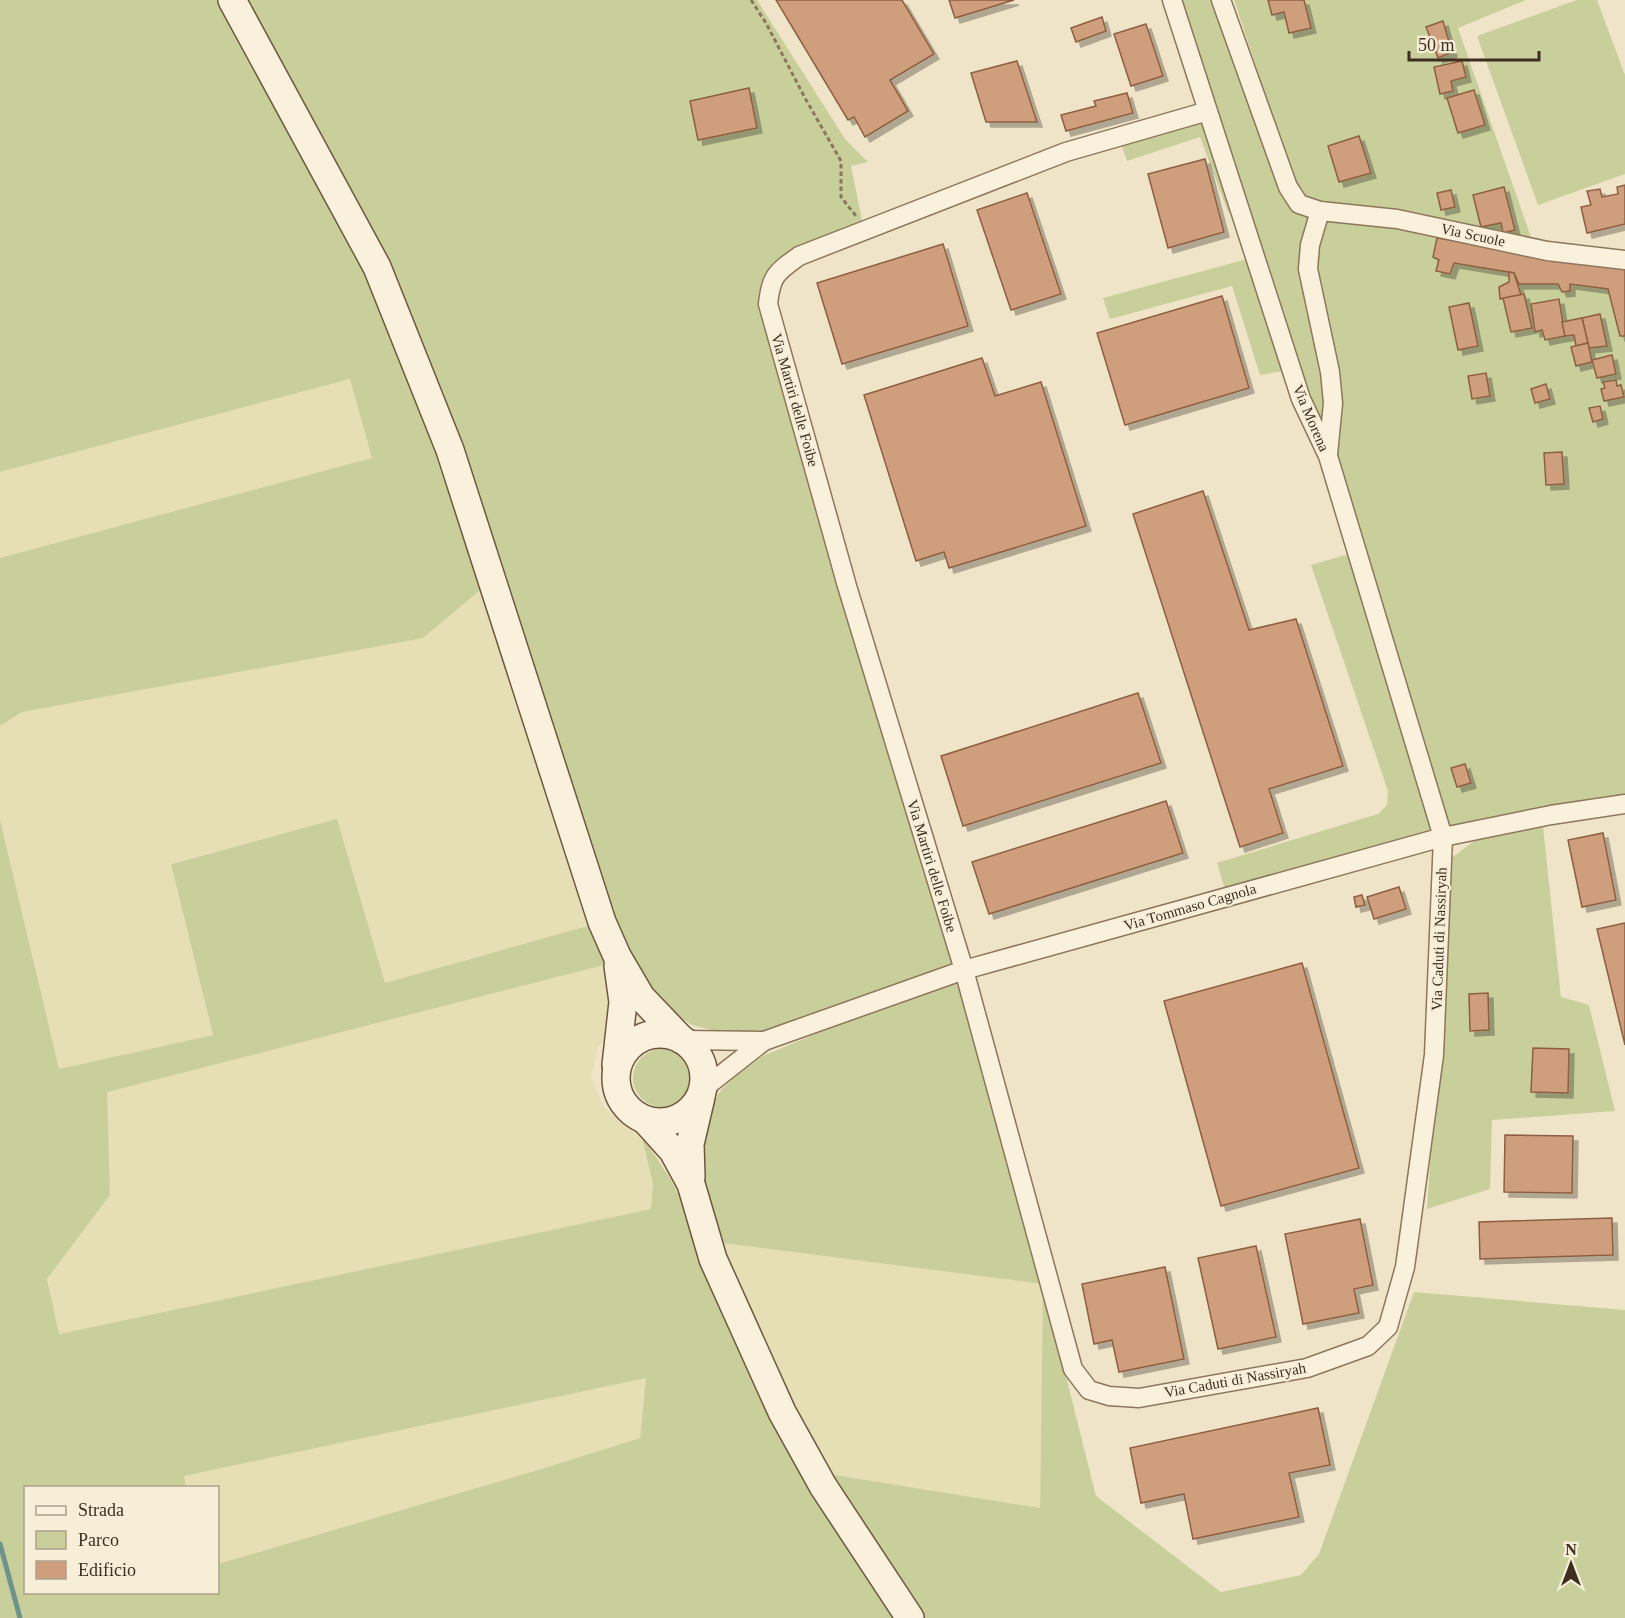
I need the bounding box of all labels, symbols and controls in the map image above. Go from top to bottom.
scale bar [1409,24,1540,62]
text: 50 m [1418,35,1455,55]
street label: Via Scuole [1439,220,1507,250]
street label: Via Martiri delle Foibe [768,332,822,469]
street label: Via Morena [1290,382,1332,454]
street label: Via Martiri delle Foibe [904,798,960,935]
street label: Via Caduti di Nassiryah [1428,866,1450,1011]
street label: Via Tommaso Cagnola [1122,880,1258,934]
street label: Via Caduti di Nassiryah [1163,1360,1308,1400]
legend [24,1486,219,1594]
text: Strada [78,1500,124,1520]
text: Parco [78,1530,119,1550]
north arrow [1541,1534,1601,1594]
text: N [1565,1541,1577,1558]
text: Edificio [78,1560,136,1580]

